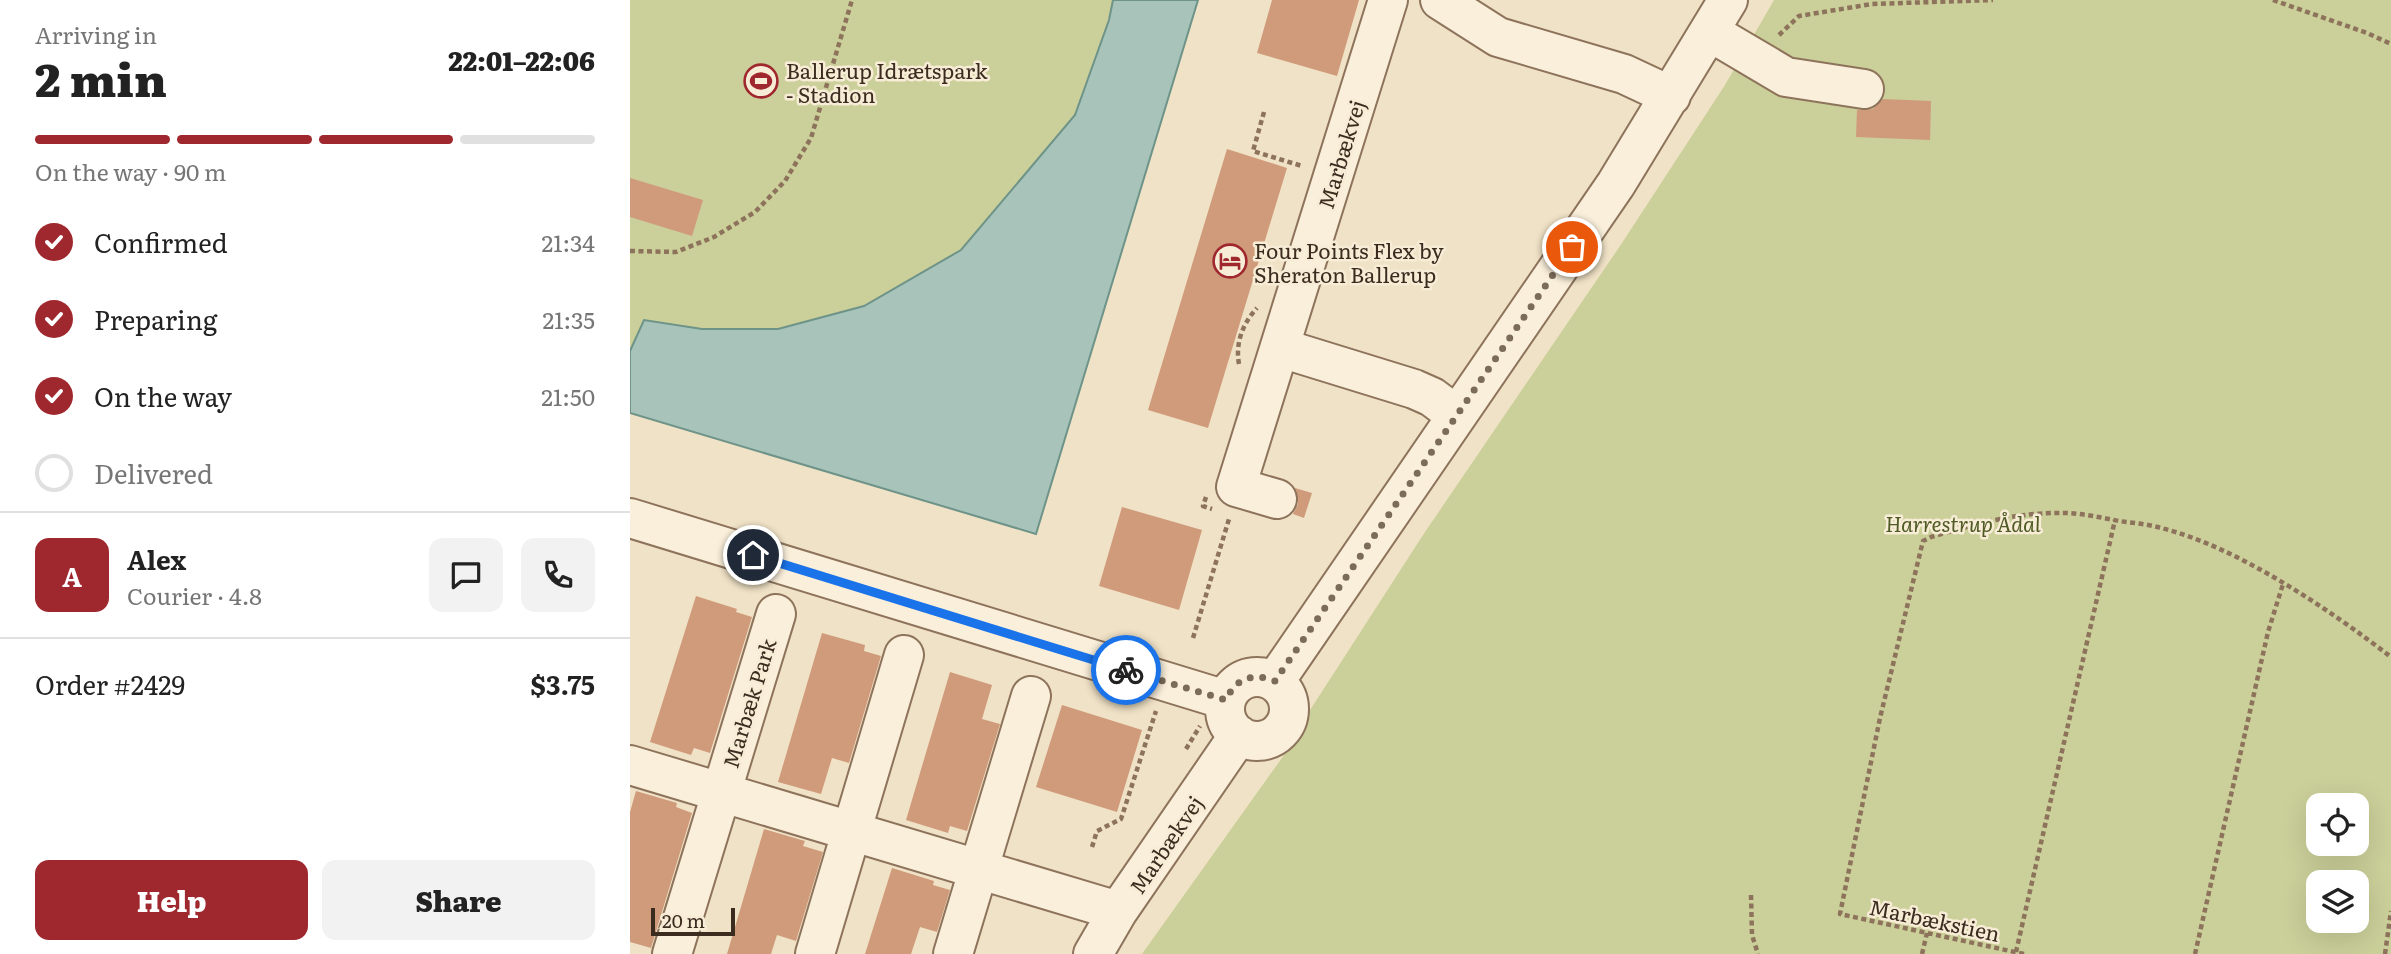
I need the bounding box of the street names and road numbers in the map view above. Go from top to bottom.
street label: Marbækvej [1309,96,1371,212]
street label: Marbæk Park [714,634,782,771]
street label: Marbækvej [1121,789,1209,899]
street label: Marbækstien [1867,890,2003,948]

